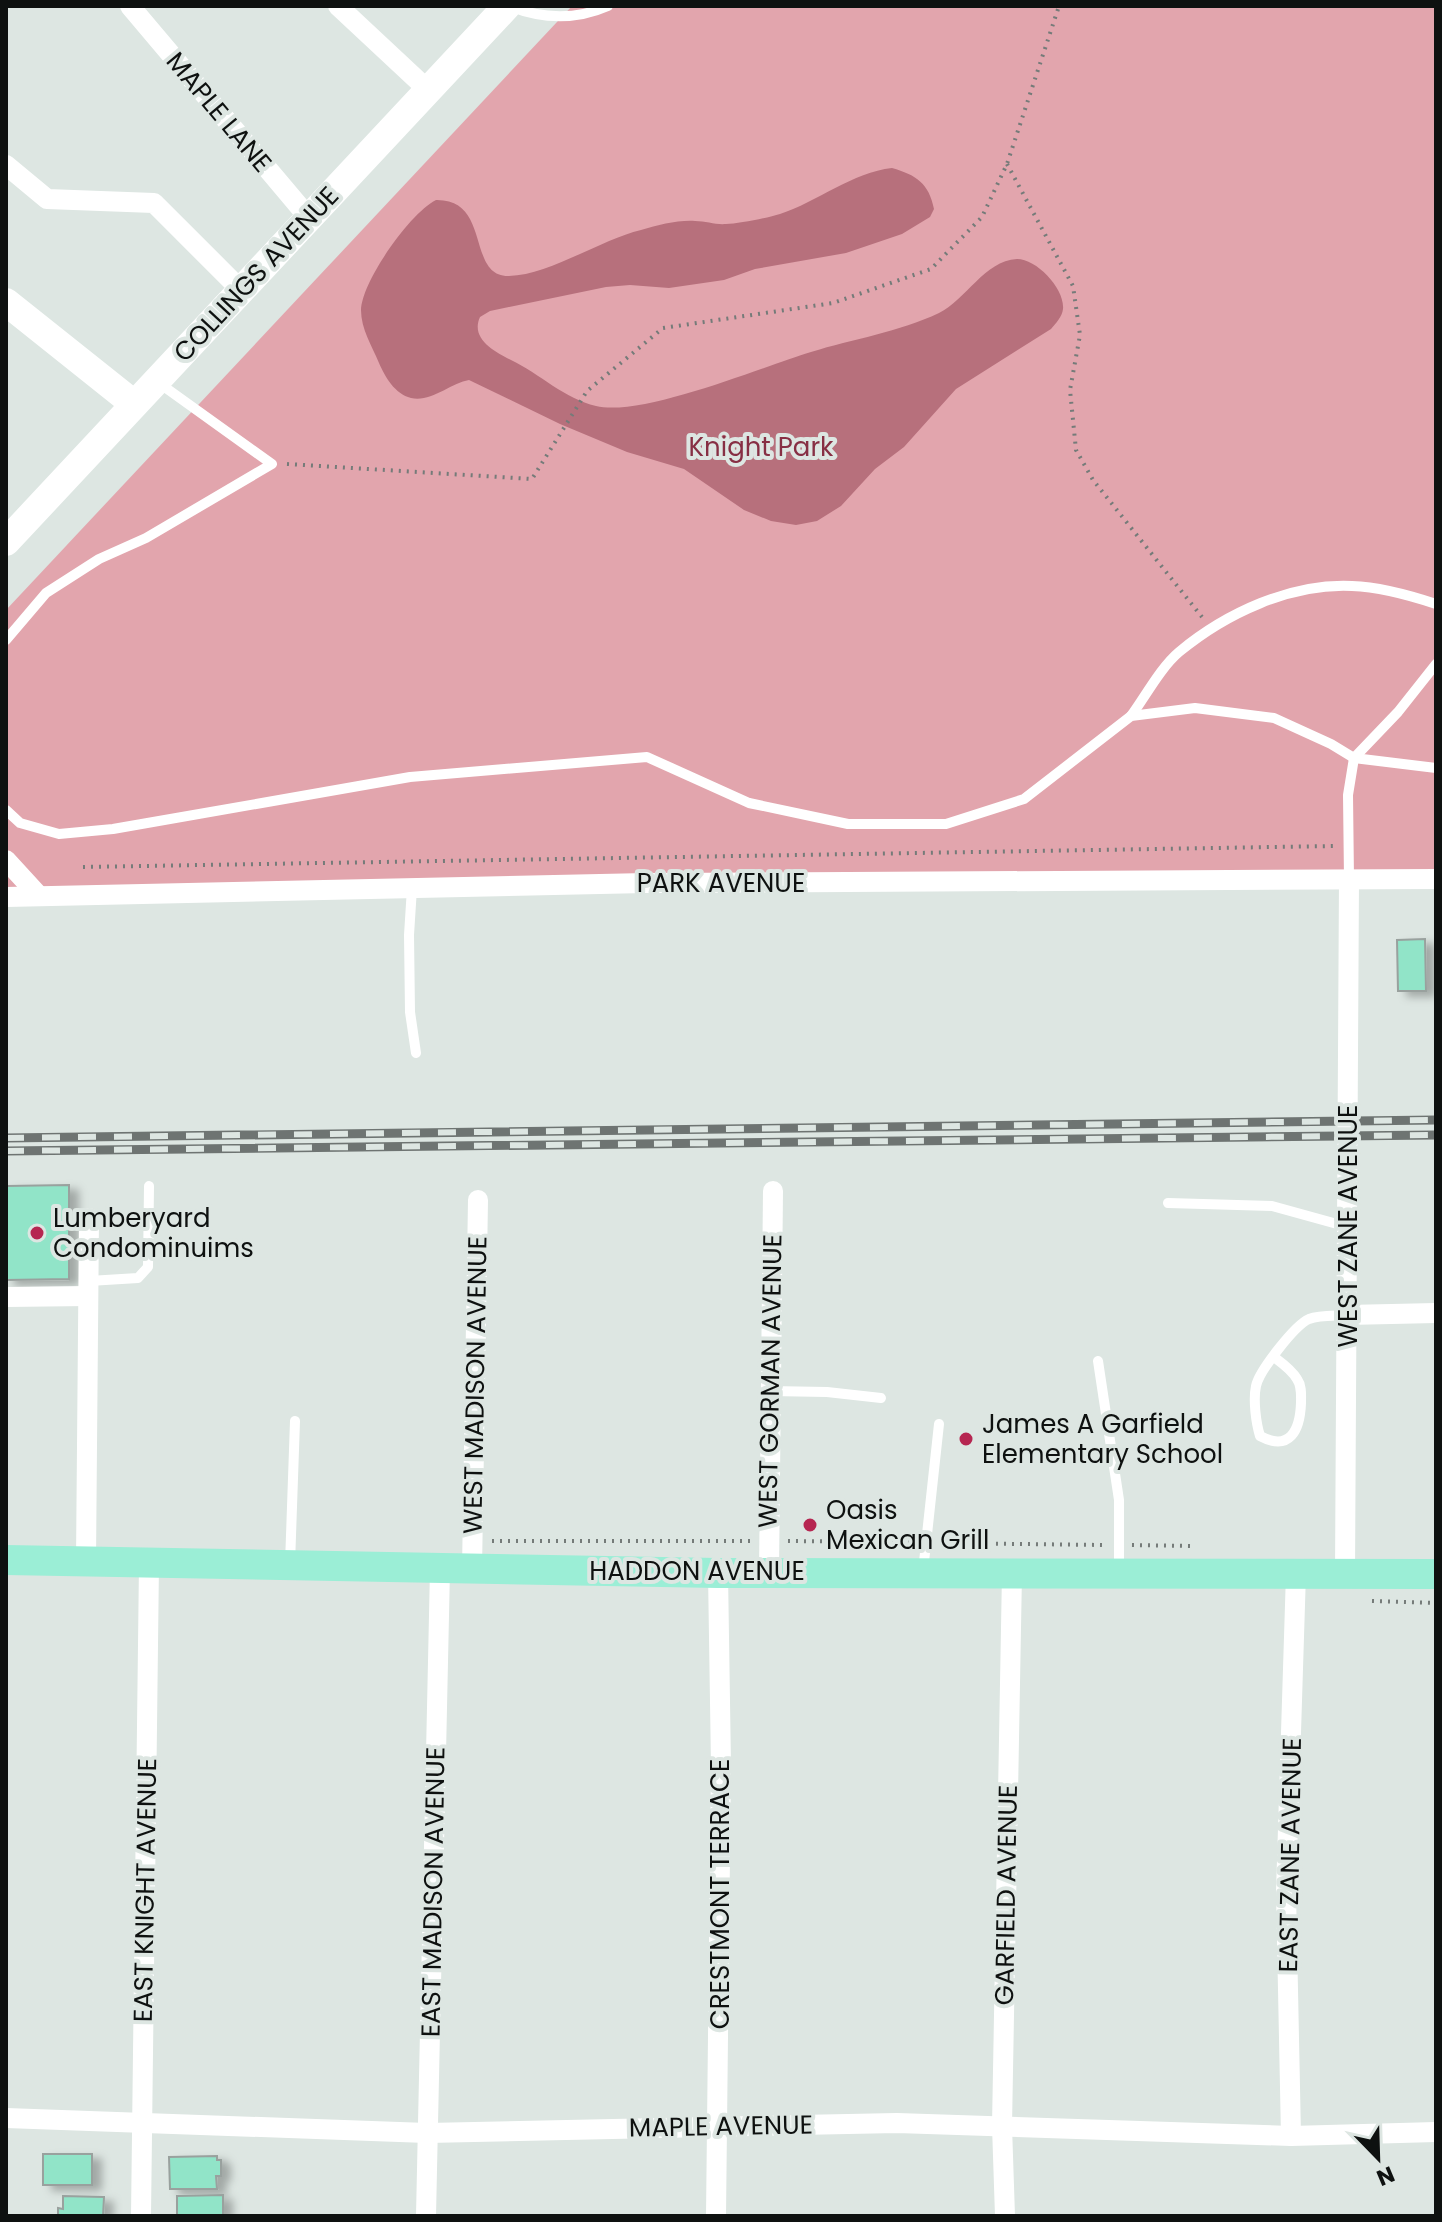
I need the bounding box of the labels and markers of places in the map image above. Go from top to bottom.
place label: Lumberyard Condominuims [53,1200,254,1266]
marker: Lumberyard Condominuims [28,1224,46,1242]
place label: James A Garfield Elementary School [982,1406,1223,1472]
marker: James A Garfield Elementary School [957,1430,975,1448]
place label: Oasis Mexican Grill [826,1492,989,1558]
marker: Oasis Mexican Grill [801,1516,819,1534]

